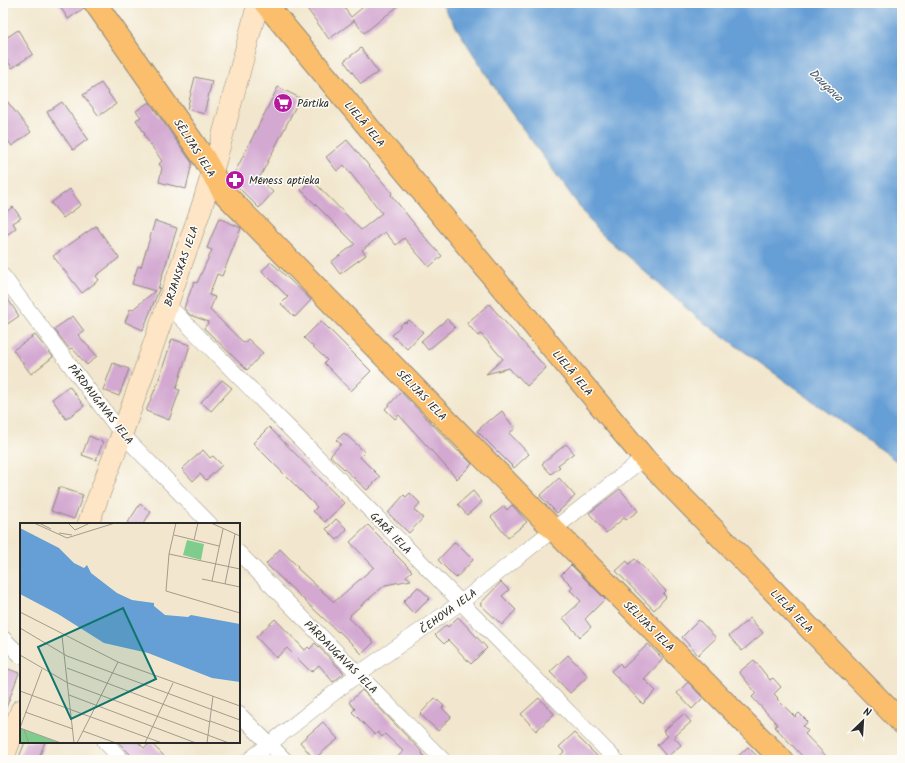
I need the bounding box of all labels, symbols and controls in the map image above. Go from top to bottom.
water label: Daugava [804,64,848,107]
supermarket icon: Pārtika [272,92,294,114]
place label: Pārtika [297,95,329,113]
street label: LIELĀ IELA [340,98,389,152]
street label: SĒLIJAS IELA [169,116,220,182]
pharmacy icon: Mēness aptieka [224,169,246,191]
place label: Mēness aptieka [249,172,320,190]
street label: BRJANSKAS IELA [160,223,204,309]
street label: LIELĀ IELA [548,347,597,401]
street label: PĀRDAUGAVAS IELA [63,360,138,449]
street label: SĒLIJAS IELA [392,366,451,426]
street label: GARĀ IELA [365,508,416,559]
inset map [20,523,240,743]
street label: ČEHOVA IELA [416,584,481,639]
street label: LIELĀ IELA [766,585,817,638]
street label: SĒLIJAS IELA [618,597,678,657]
street label: PĀRDAUGAVAS IELA [299,617,382,699]
north arrow [843,701,883,741]
text: N [860,703,874,722]

